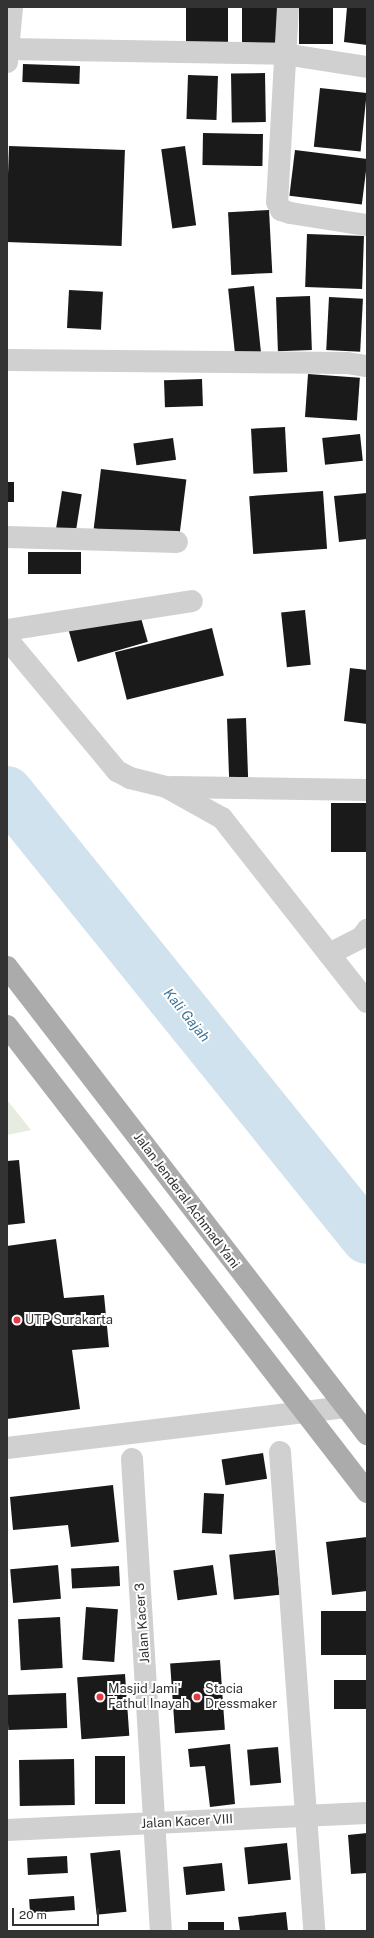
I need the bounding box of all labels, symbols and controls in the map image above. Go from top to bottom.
water label: Kali Gajah [160,985,214,1045]
street label: Jalan Jenderal Achmad Yani [130,1130,242,1272]
place label: UTP Surakarta [25,1312,113,1328]
marker: UTP Surakarta [12,1315,22,1325]
street label: Jalan Kacer 3 [132,1582,154,1664]
place label: Masjid Jami' Fathul Inayah [108,1682,189,1713]
place label: Stacia Dressmaker [205,1682,277,1713]
marker: Masjid Jami' Fathul Inayah [95,1692,105,1702]
marker: Stacia Dressmaker [192,1692,202,1702]
street label: Jalan Kacer VIII [140,1812,234,1832]
scale bar [14,1900,101,1926]
text: 20 m [19,1908,47,1922]

